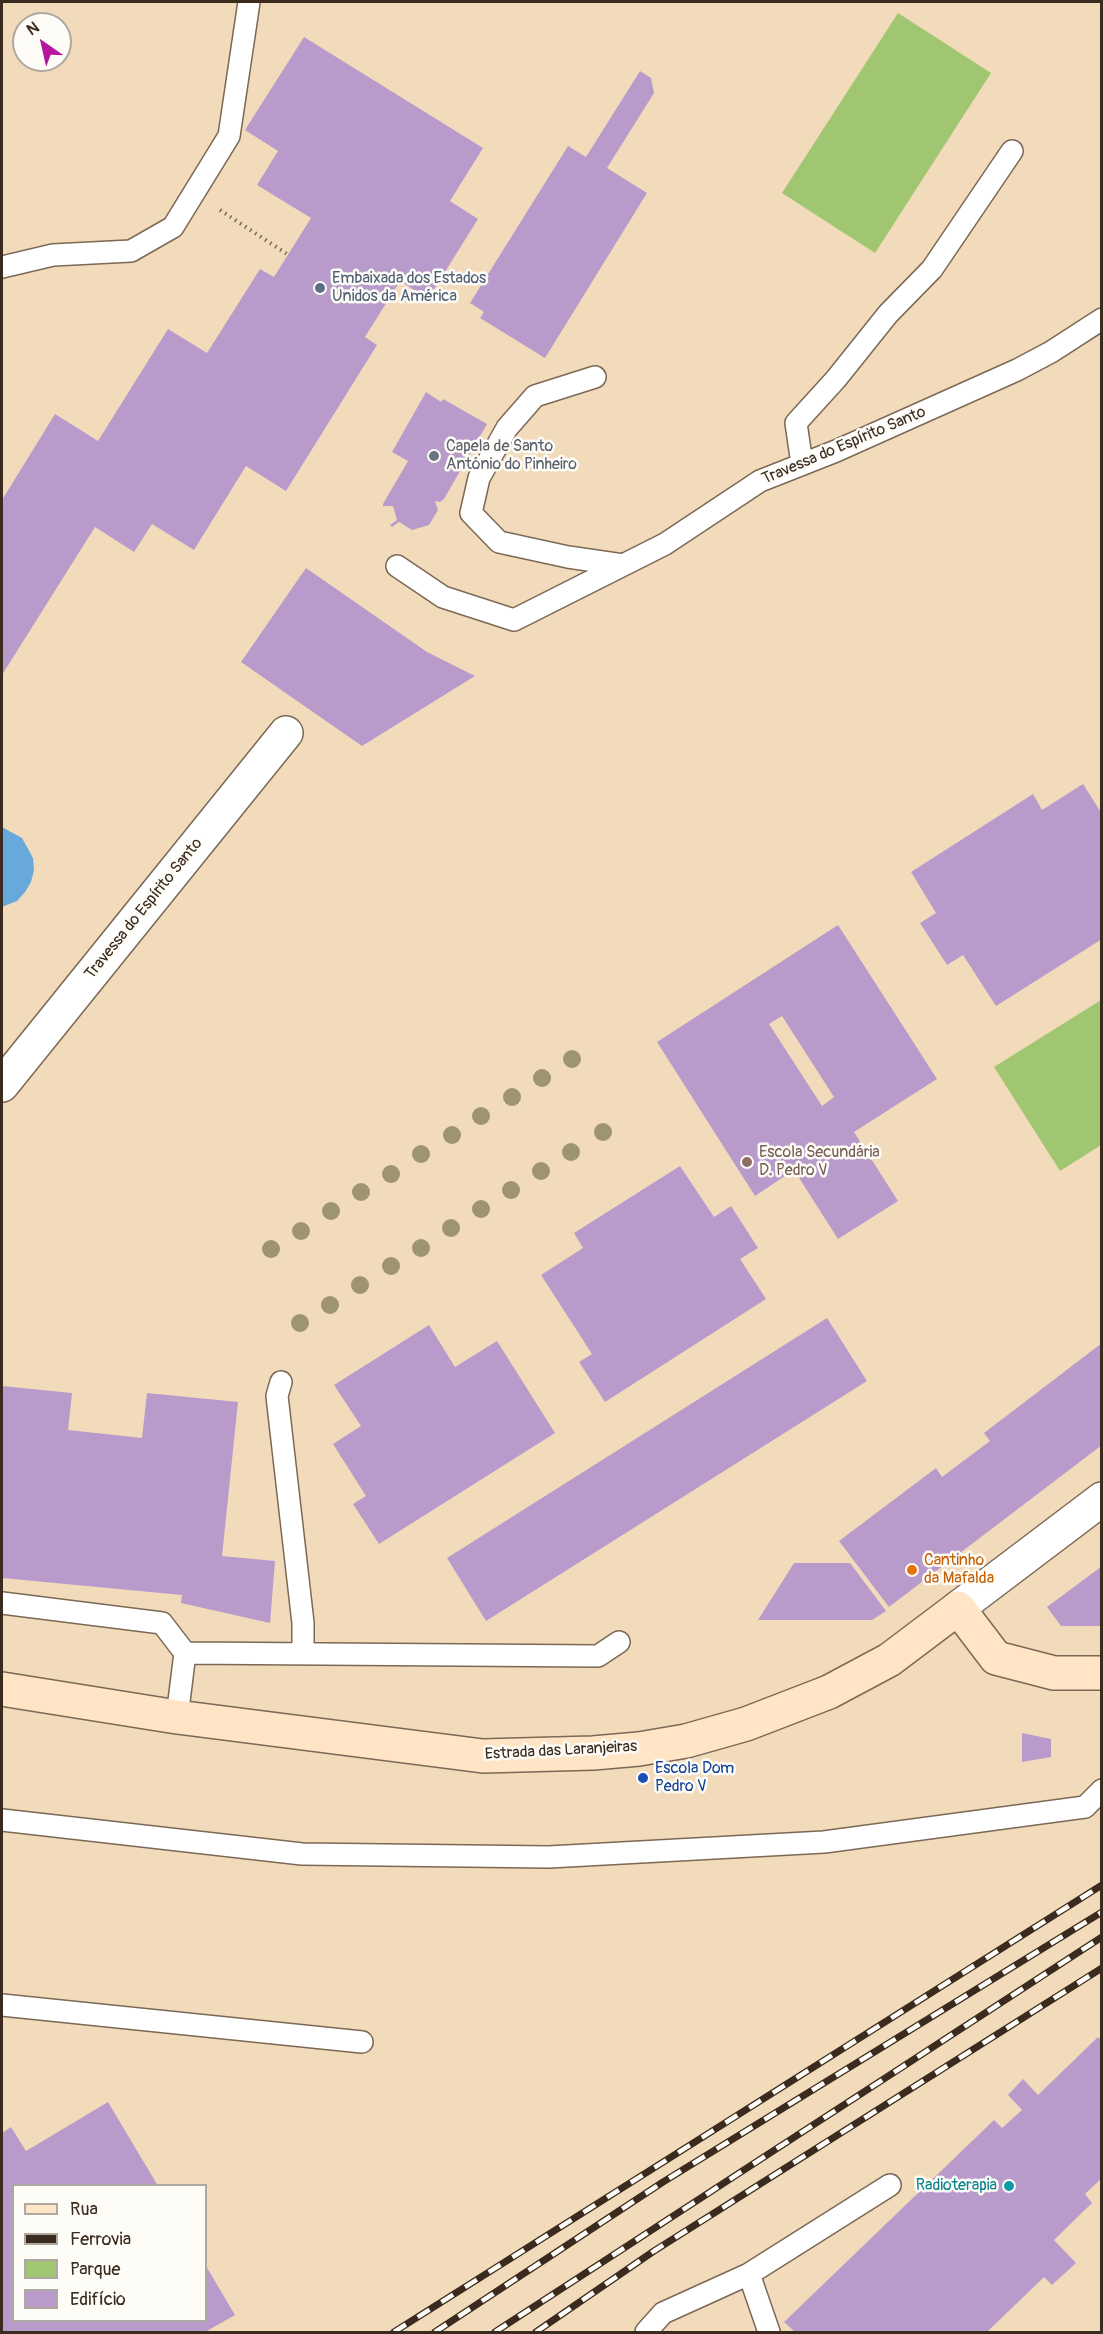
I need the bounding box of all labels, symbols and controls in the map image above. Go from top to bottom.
north arrow [12,12,72,72]
text: N [23,17,43,40]
place label: Embaixada dos Estados Unidos da América [332,269,486,307]
marker: Embaixada dos Estados Unidos da América [313,281,327,295]
street label: Travessa do Espírito Santo [759,403,929,489]
place label: Capela de Santo António do Pinheiro [446,437,577,475]
marker: Capela de Santo António do Pinheiro [427,449,441,463]
street label: Travessa do Espírito Santo [81,834,207,984]
place label: Escola Secundária D. Pedro V [759,1143,880,1181]
marker: Escola Secundária D. Pedro V [740,1155,754,1169]
place label: Cantinho da Mafalda [924,1551,994,1589]
marker: Cantinho da Mafalda [905,1563,919,1577]
street label: Estrada das Laranjeiras [484,1737,638,1765]
place label: Escola Dom Pedro V [655,1759,734,1797]
marker: Escola Dom Pedro V [636,1771,650,1785]
place label: Radioterapia [916,2176,997,2196]
marker: Radioterapia [1002,2179,1016,2193]
legend [12,2184,207,2322]
text: Rua [70,2198,98,2221]
text: Ferrovia [70,2228,131,2251]
text: Parque [70,2258,120,2281]
text: Edifício [70,2288,126,2311]

